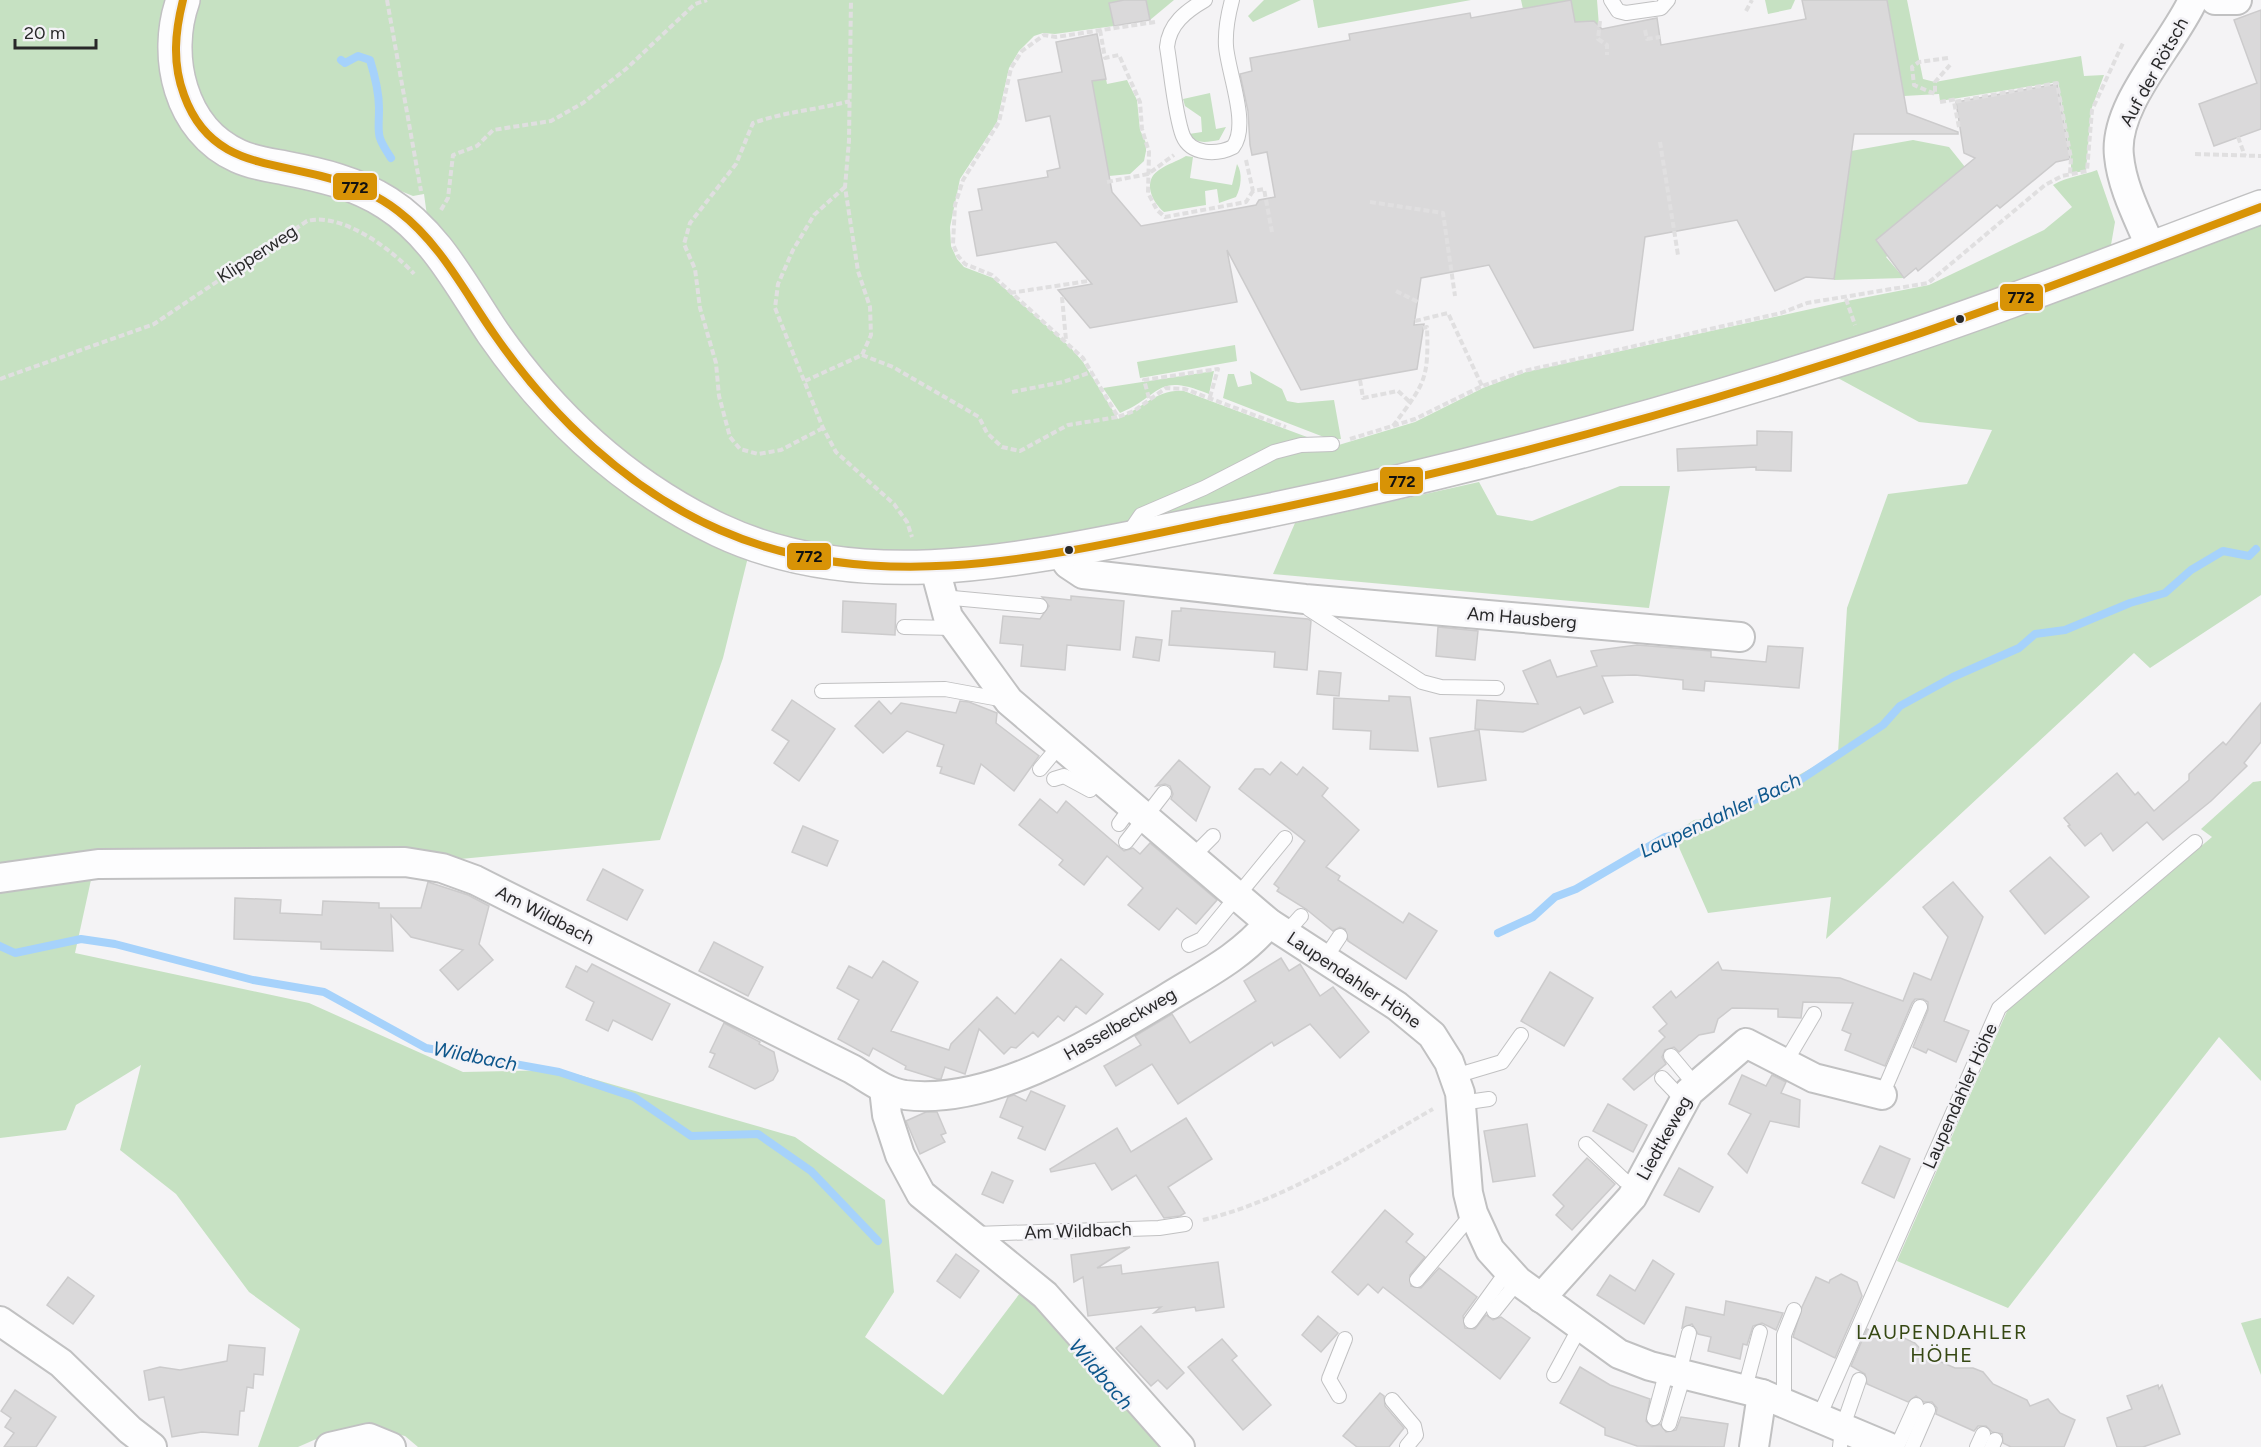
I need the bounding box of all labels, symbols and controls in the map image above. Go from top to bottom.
scale bar [15,12,96,50]
street label: Auf der Rötsch [2115,14,2193,130]
text: 20 m [24,22,65,44]
line badge: 772 [332,172,378,201]
text: 772 [341,178,369,197]
street label: Klipperweg [213,220,301,288]
line badge: 772 [1999,283,2044,312]
text: 772 [2007,288,2035,307]
unlabelled marker [1954,313,1966,325]
line badge: 772 [1379,466,1424,495]
text: 772 [1388,472,1416,491]
line badge: 772 [786,542,832,571]
unlabelled marker [1063,544,1075,556]
text: 772 [795,547,823,566]
street label: Am Hausberg [1466,602,1578,634]
water label: Laupendahler Bach [1636,767,1804,863]
street label: Am Wildbach [492,881,598,949]
street label: Laupendahler Höhe [1283,927,1425,1033]
street label: Hasselbeckweg [1060,983,1180,1065]
street label: Laupendahler Höhe [1918,1020,2002,1172]
water label: Wildbach [431,1036,519,1076]
street label: Liedtkeweg [1632,1092,1696,1184]
street label: Am Wildbach [1024,1218,1132,1244]
district label: LAUPENDAHLER HÖHE [1856,1320,2028,1367]
water label: Wildbach [1064,1334,1138,1414]

